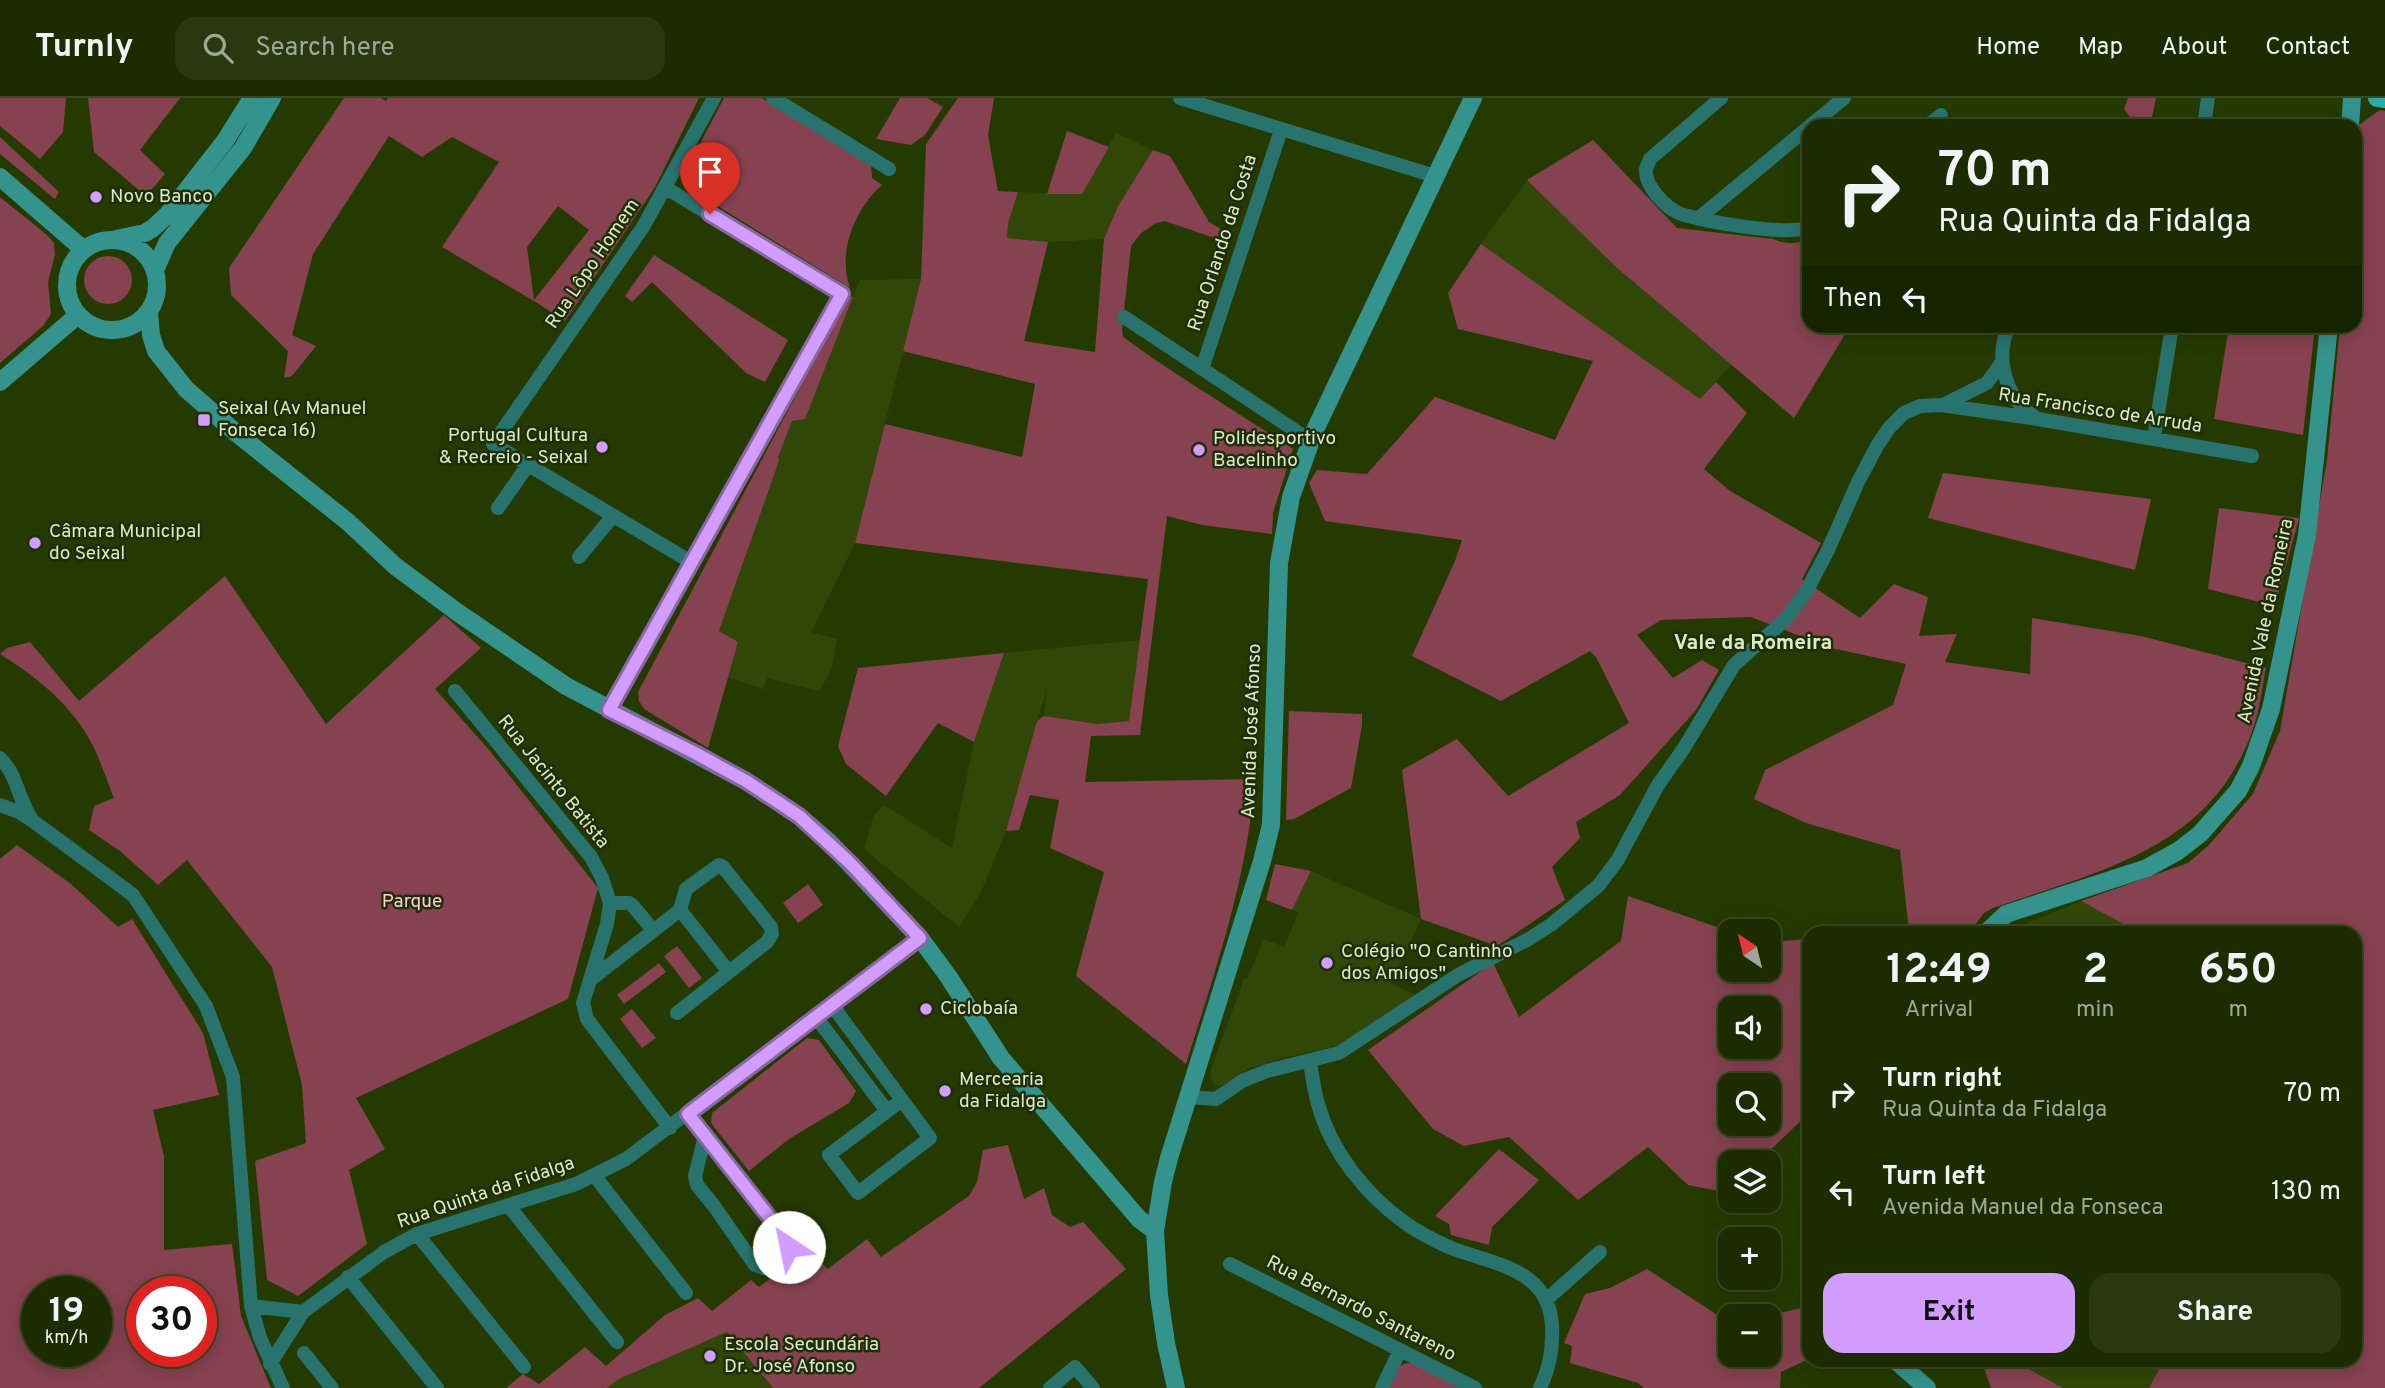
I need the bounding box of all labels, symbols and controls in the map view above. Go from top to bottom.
search box [175,17,665,80]
text: Turnly [35,27,133,69]
icon: search [199,29,237,67]
text: Search here [255,32,394,65]
text: Home [1976,33,2040,63]
text: Map [2078,33,2123,63]
text: About [2161,33,2227,63]
text: Contact [2265,33,2350,63]
pin [680,142,740,214]
text: 70 m [1938,142,2052,204]
icon: right [1823,147,1914,238]
street label: Rua Orlando da Costa [1183,152,1263,334]
icon: arrive [691,153,729,191]
place label: Novo Banco [110,185,213,209]
marker: Novo Banco [88,189,104,205]
street label: Rua Lôpo Homem [541,194,645,334]
text: Rua Quinta da Fidalga [1938,203,2251,243]
icon: left [1896,280,1934,318]
text: Then [1823,283,1882,316]
street label: Rua Francisco de Arruda [1996,383,2204,439]
place label: Seixal (Av Manuel Fonseca 16) [218,397,367,443]
marker: Seixal (Av Manuel Fonseca 16) [196,412,212,428]
place label: Portugal Cultura & Recreio - Seixal [439,424,588,470]
place label: Polidesportivo Bacelinho [1213,427,1336,473]
marker: Portugal Cultura & Recreio - Seixal [594,439,610,455]
marker: Polidesportivo Bacelinho [1191,442,1207,458]
street label: Avenida Vale da Romeira [2233,516,2299,726]
place label: Câmara Municipal do Seixal [49,520,201,566]
marker: Câmara Municipal do Seixal [27,535,43,551]
district label: Vale da Romeira [1674,630,1832,657]
street label: Avenida José Afonso [1237,643,1267,819]
street label: Rua Jacinto Batista [492,710,614,854]
park label: Parque [382,890,442,914]
north arrow [1718,919,1782,982]
map controls [1718,919,1781,1367]
place label: Colégio "O Cantinho dos Amigos" [1341,940,1513,986]
text: 12:49 [1886,945,1992,998]
text: 2 [2082,945,2108,998]
text: 650 [2199,945,2278,998]
marker: Colégio "O Cantinho dos Amigos" [1319,955,1335,971]
button: sound [1718,996,1781,1059]
text: Arrival [1905,996,1973,1025]
text: min [2076,996,2114,1025]
text: m [2228,996,2248,1025]
place label: Ciclobaía [940,997,1018,1021]
marker: Ciclobaía [918,1001,934,1017]
text: Turn right [1882,1063,2002,1096]
place label: Mercearia da Fidalga [959,1068,1046,1114]
button: search [1718,1073,1781,1136]
icon: right [1823,1075,1861,1113]
text: 70 m [2283,1078,2341,1111]
marker: Mercearia da Fidalga [937,1083,953,1099]
text: Rua Quinta da Fidalga [1882,1096,2107,1125]
button: layers [1718,1150,1781,1213]
street label: Rua Quinta da Fidalga [394,1151,578,1235]
text: Turn left [1882,1161,1986,1194]
icon: left [1823,1173,1861,1211]
text: 130 m [2271,1176,2341,1209]
text: Avenida Manuel da Fonseca [1882,1194,2164,1223]
position arrow [752,1210,826,1284]
button: + [1718,1227,1781,1290]
street label: Rua Bernardo Santareno [1262,1251,1460,1367]
button: Exit [1823,1273,2075,1353]
button: Share [2089,1273,2341,1353]
speed limit sign: 30 [126,1276,217,1367]
text: 19 [49,1290,84,1334]
button: − [1718,1304,1781,1367]
text: km/h [45,1327,88,1350]
place label: Escola Secundária Dr. José Afonso [724,1333,879,1379]
marker: Escola Secundária Dr. José Afonso [702,1348,718,1364]

